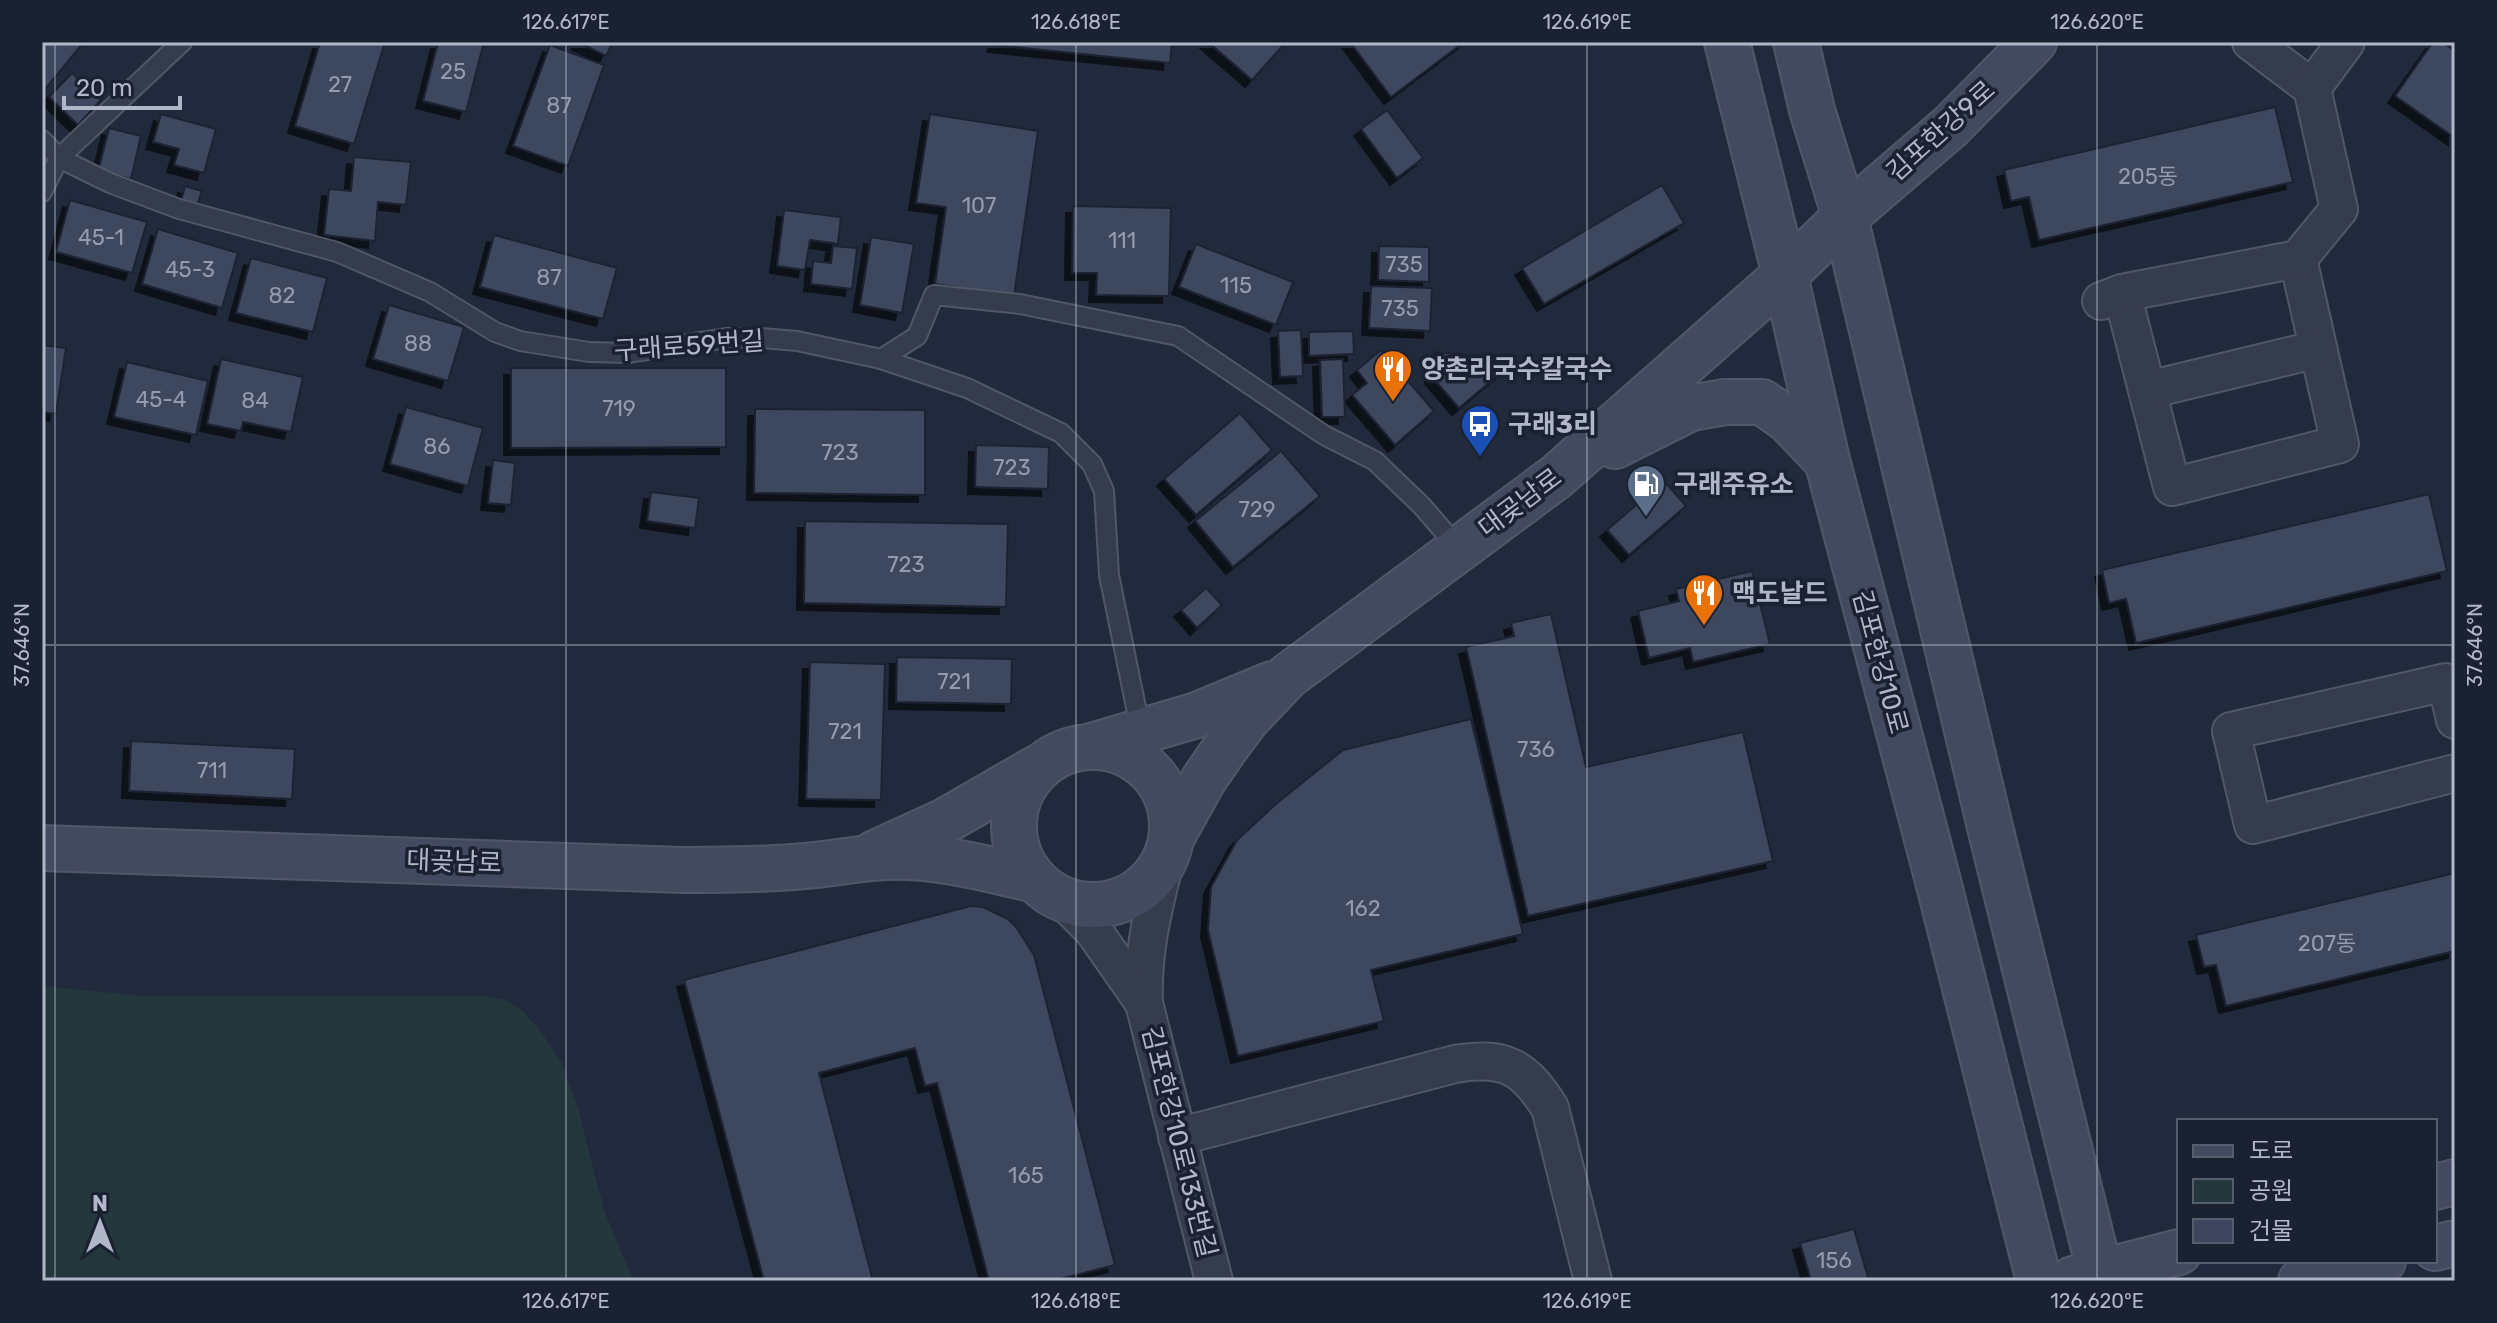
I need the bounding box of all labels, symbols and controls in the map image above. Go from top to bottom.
text: 126.617°E [522,10,610,34]
text: 126.618°E [1031,10,1121,34]
text: 126.619°E [1542,10,1632,34]
text: 126.620°E [2050,10,2144,34]
house number: 25 [440,58,466,85]
scale bar [64,60,180,110]
house number: 27 [328,71,352,98]
text: 20 m [76,74,133,102]
street label: 김포한강9로 [1880,74,2002,188]
house number: 87 [546,92,572,119]
house number: 205동 [2118,163,2178,190]
house number: 107 [962,192,996,219]
house number: 45-1 [78,224,124,251]
house number: 111 [1108,227,1136,254]
house number: 735 [1385,251,1423,278]
house number: 45-3 [165,256,215,283]
house number: 87 [536,264,562,291]
house number: 115 [1220,272,1252,299]
house number: 82 [269,282,295,309]
house number: 735 [1381,295,1419,322]
street label: 구래로59번길 [613,325,765,367]
house number: 88 [404,330,432,357]
restaurant icon: 양촌리국수칼국수 [1372,348,1414,403]
place label: 양촌리국수칼국수 [1421,354,1612,385]
house number: 45-4 [135,386,187,413]
house number: 84 [241,387,269,414]
house number: 719 [602,395,636,422]
bus stop icon: 구래3리 [1459,403,1501,458]
place label: 구래3리 [1508,409,1597,440]
house number: 86 [423,433,451,460]
house number: 723 [821,439,859,466]
house number: 723 [993,454,1031,481]
street label: 대곶남로 [1472,462,1568,544]
fuel station icon: 구래주유소 [1625,463,1667,518]
place label: 구래주유소 [1674,469,1794,500]
house number: 729 [1238,496,1276,523]
house number: 723 [887,551,925,578]
restaurant icon: 맥도날드 [1683,572,1725,627]
place label: 맥도날드 [1732,578,1828,609]
street label: 김포한강10로 [1846,587,1914,737]
text: 37.646°N [10,603,34,687]
text: 37.646°N [2463,603,2487,687]
house number: 721 [937,668,971,695]
house number: 721 [828,718,862,745]
house number: 736 [1517,736,1555,763]
house number: 711 [197,757,227,784]
street label: 대곶남로 [406,845,502,879]
house number: 162 [1345,895,1381,922]
house number: 207동 [2298,930,2356,957]
street label: 김포한강10로133번길 [1135,1023,1223,1261]
legend [2177,1119,2437,1263]
text: 도로 [2249,1137,2293,1165]
house number: 165 [1008,1162,1044,1189]
text: 공원 [2249,1177,2293,1205]
north arrow [60,1183,140,1263]
text: N [92,1190,108,1217]
text: 건물 [2249,1217,2293,1245]
house number: 156 [1816,1247,1852,1274]
text: 126.617°E [522,1289,610,1313]
text: 126.618°E [1031,1289,1121,1313]
text: 126.619°E [1542,1289,1632,1313]
text: 126.620°E [2050,1289,2144,1313]

